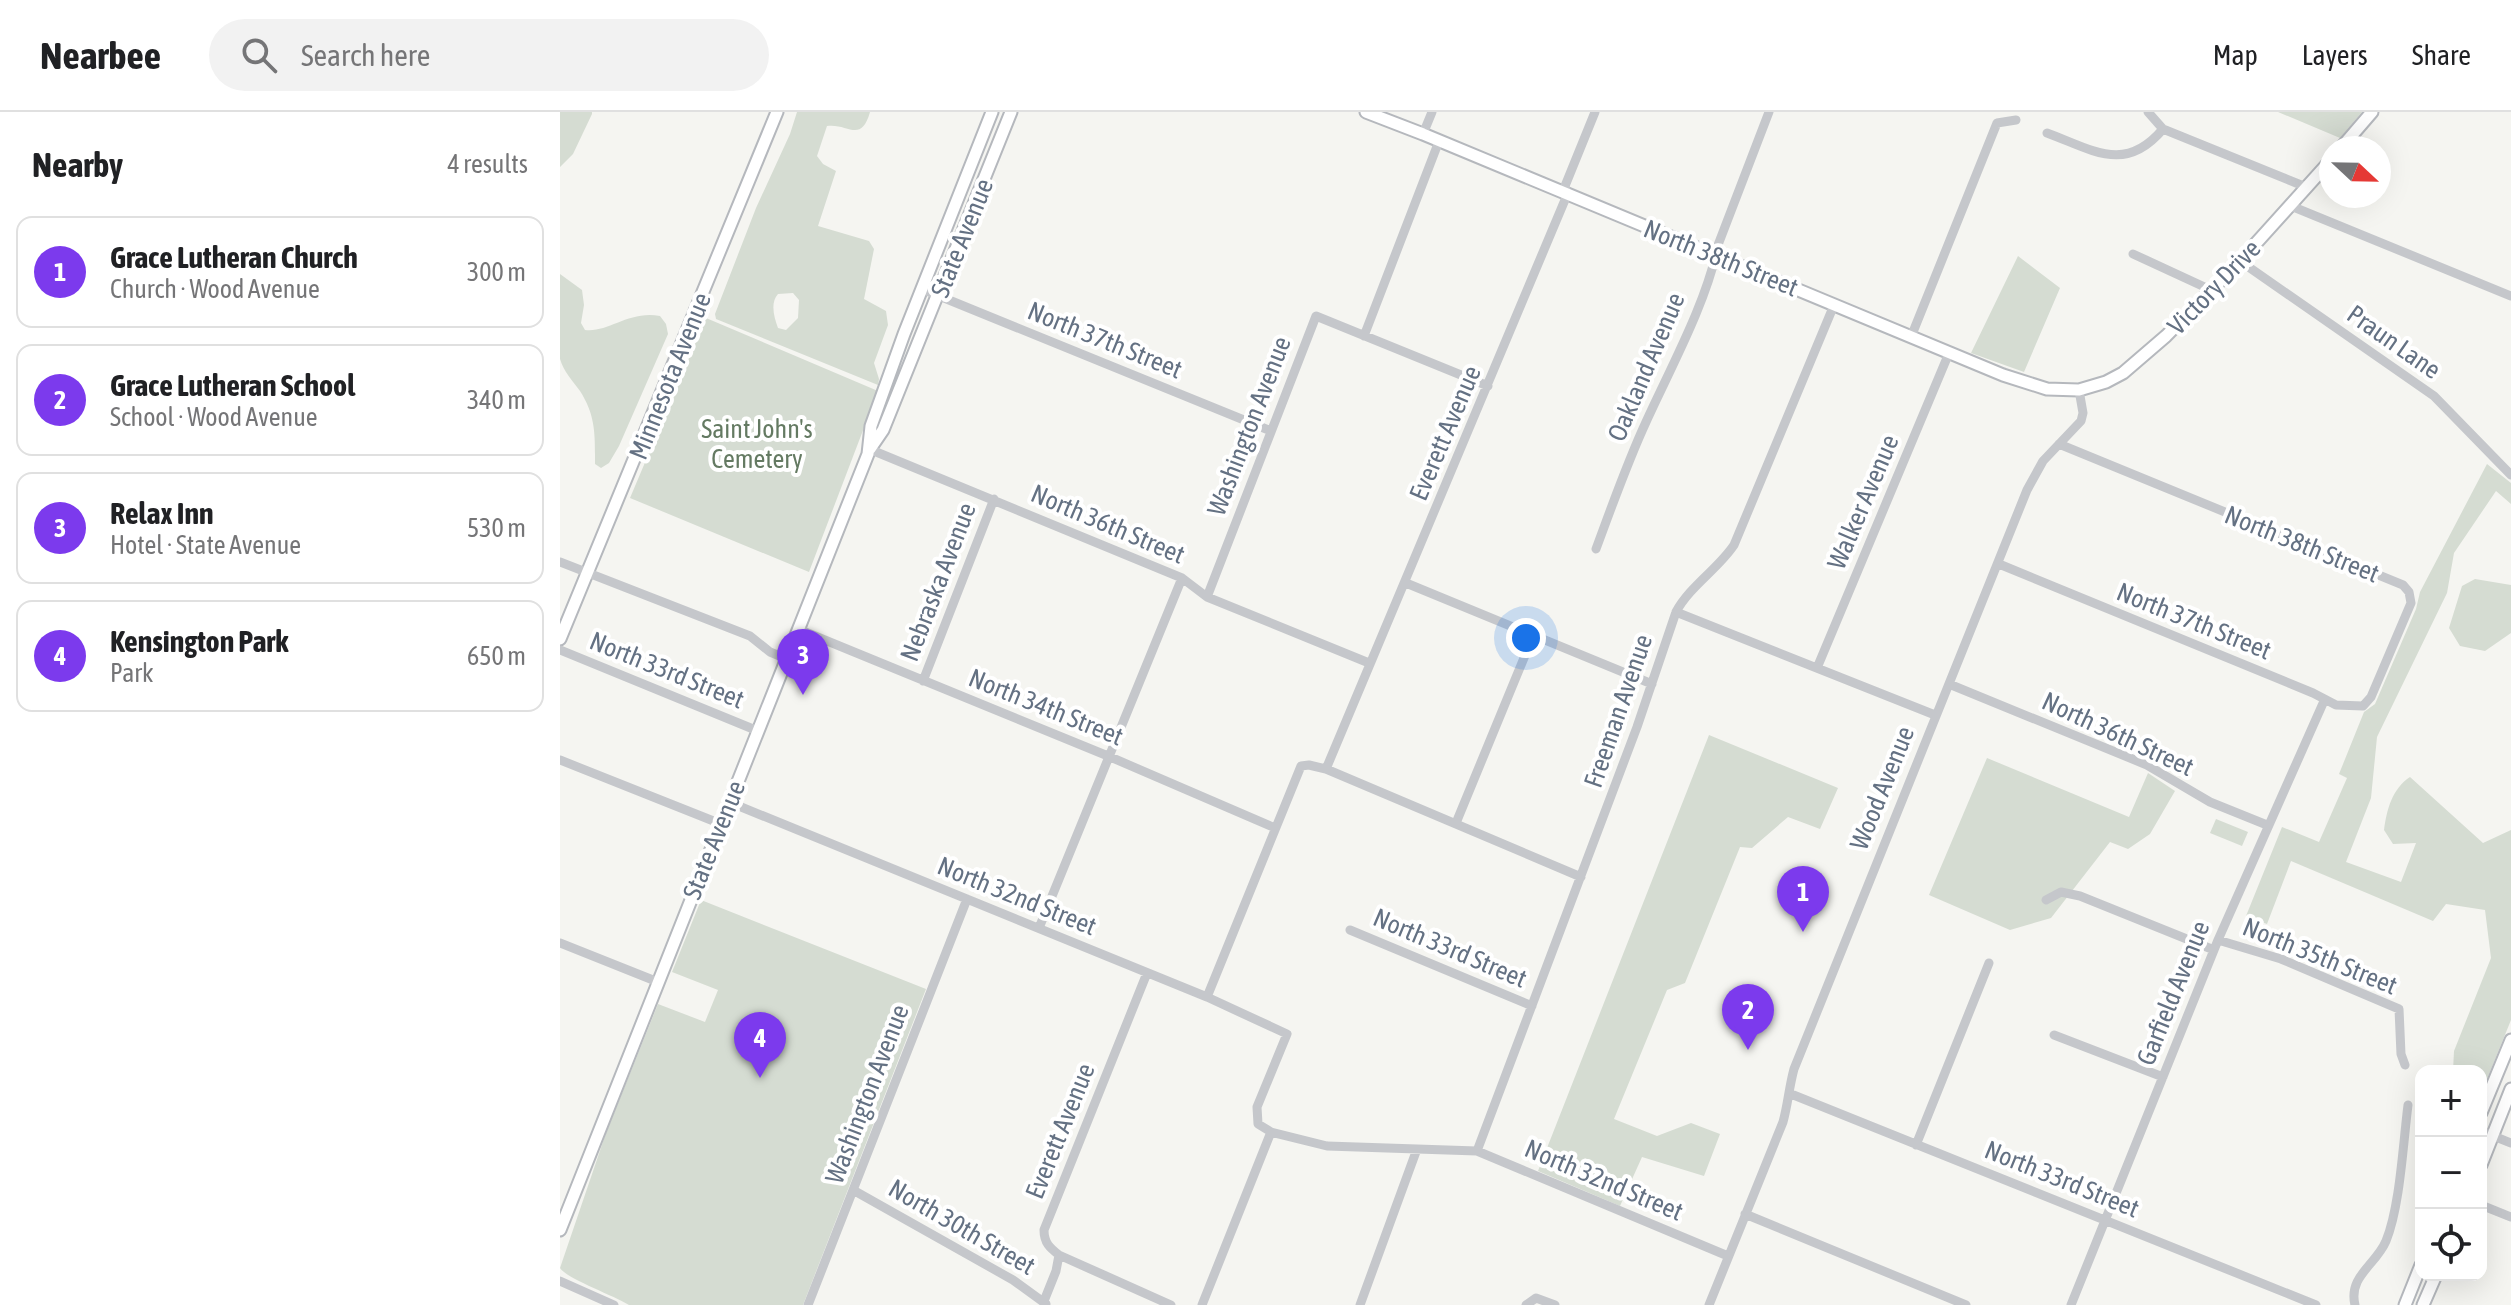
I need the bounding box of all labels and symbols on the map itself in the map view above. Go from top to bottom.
north arrow [2319,136,2391,208]
street label: State Avenue [925,174,999,302]
street label: North 38th Street [1639,213,1803,303]
street label: Victory Drive [2161,233,2267,341]
street label: Minnesota Avenue [623,288,717,464]
street label: Oakland Avenue [1601,288,1691,446]
street label: North 37th Street [1023,295,1187,385]
street label: Praun Lane [2341,299,2447,385]
street label: Washington Avenue [1201,332,1297,520]
street label: Everett Avenue [1403,361,1487,505]
park label: Saint John's Cemetery [701,414,813,474]
street label: Walker Avenue [1821,430,1905,574]
street label: North 36th Street [1027,478,1189,570]
street label: Nebraska Avenue [894,499,982,665]
street label: North 38th Street [2220,499,2384,589]
street label: North 37th Street [2112,576,2276,666]
your location [1506,618,1546,658]
street label: North 33rd Street [586,625,748,715]
pin: 3 [777,629,829,695]
street label: Freeman Avenue [1578,630,1658,792]
street label: North 34th Street [964,662,1128,752]
street label: North 36th Street [2037,686,2199,782]
street label: Wood Avenue [1844,722,1920,854]
street label: State Avenue [677,776,751,904]
street label: North 32nd Street [933,851,1101,941]
pin: 1 [1777,866,1829,932]
street label: North 33rd Street [1369,902,1531,994]
street label: North 35th Street [2238,911,2402,1001]
street label: Garfield Avenue [2130,917,2216,1069]
pin: 2 [1722,984,1774,1050]
street label: Washington Avenue [819,1000,915,1188]
pin: 4 [734,1012,786,1078]
street label: Everett Avenue [1019,1059,1101,1203]
street label: North 32nd Street [1521,1133,1687,1227]
street label: North 33rd Street [1981,1134,2143,1224]
street label: North 30th Street [884,1173,1040,1281]

